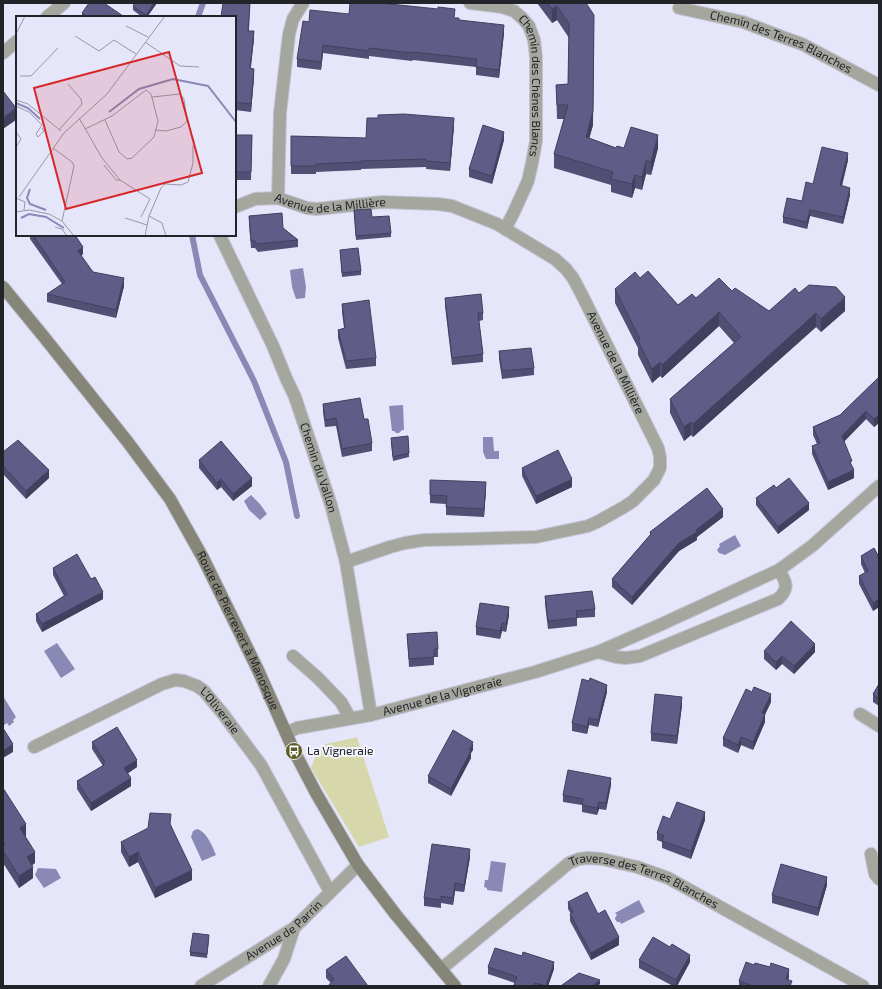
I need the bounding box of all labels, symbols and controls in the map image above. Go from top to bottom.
street label: Chemin des Terres Blanches [709,7,855,75]
street label: Chemin des Chênes Blancs [516,11,544,158]
inset map [16,16,236,236]
street label: Avenue de la Millière [273,189,386,215]
street label: Avenue de la Millière [585,308,648,416]
street label: Chemin du Vallon [298,420,341,514]
street label: Route de Pierrevert à Manosque [194,548,283,712]
street label: Avenue de la Vigneraie [381,673,503,718]
street label: L'Oliveraie [198,683,243,736]
bus stop icon: La Vigneraie [284,741,304,761]
place label: La Vigneraie [307,743,373,757]
street label: Traverse des Terres Blanches [566,850,721,911]
street label: Avenue de Parrin [242,897,324,963]

